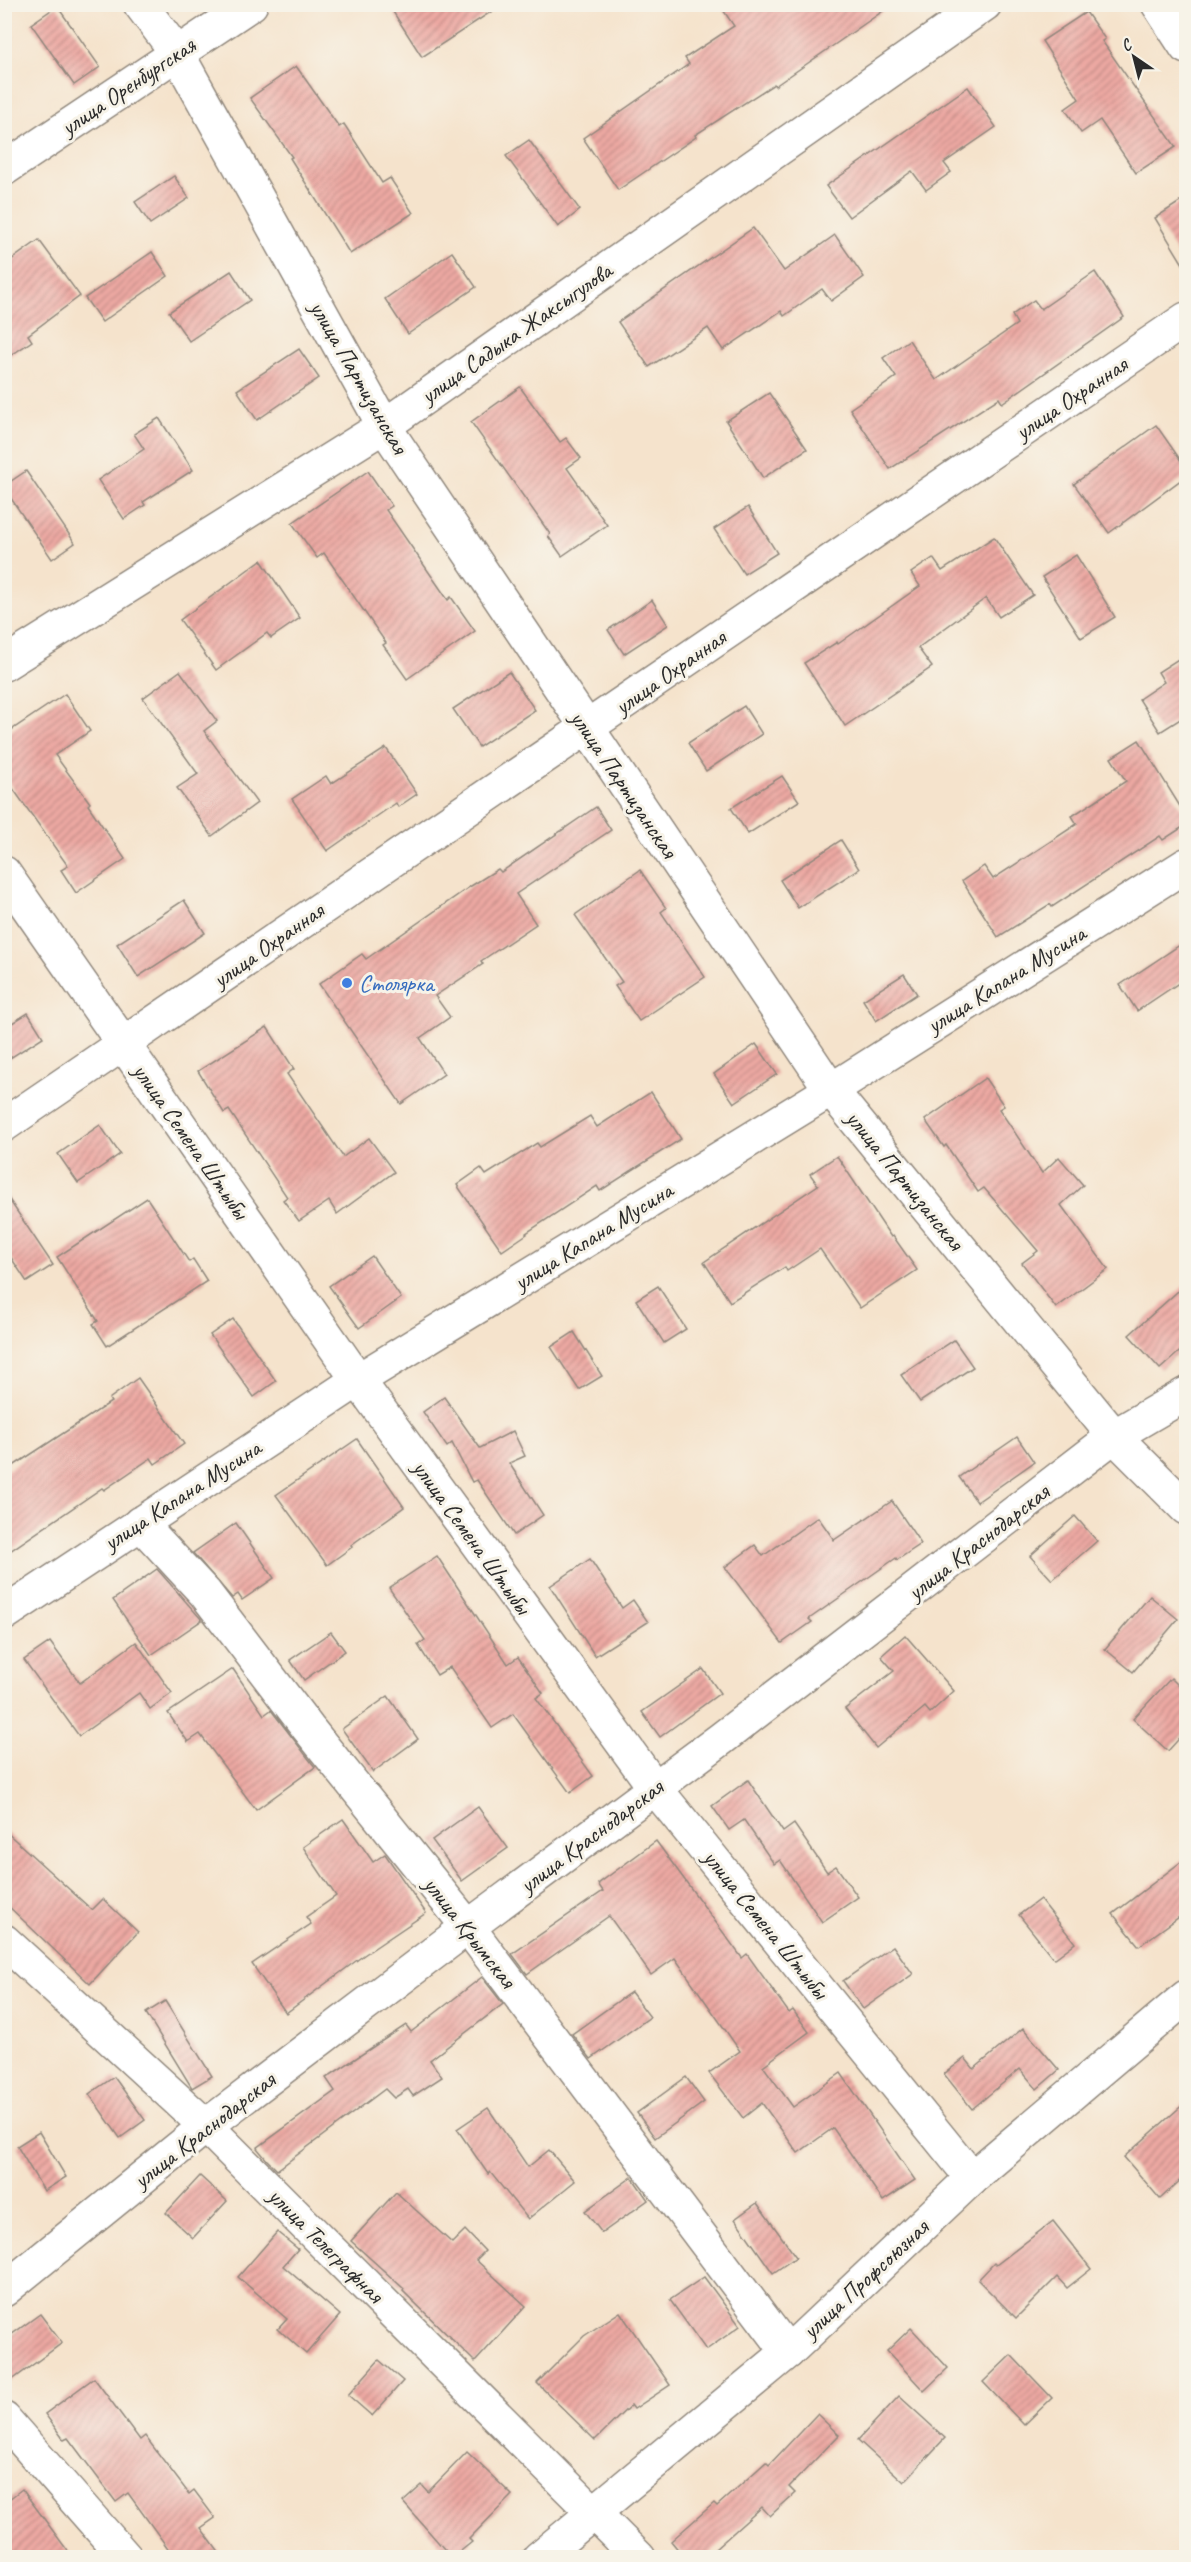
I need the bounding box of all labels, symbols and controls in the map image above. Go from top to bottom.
north arrow [1104,27,1164,87]
street label: улица Оренбургская [53,29,202,143]
text: С [1117,34,1137,56]
street label: улица Садыка Жаксыгулова [413,254,619,412]
street label: улица Партизанская [302,294,416,460]
street label: улица Охранная [1007,349,1134,448]
street label: улица Охранная [607,622,733,722]
street label: улица Партизанская [563,703,685,865]
street label: улица Охранная [205,895,331,995]
street label: улица Капана Мусина [919,917,1093,1041]
place label: Столярка [359,968,436,998]
marker: Столярка [340,976,354,990]
street label: улица Семена Штыбы [125,1056,257,1227]
street label: улица Партизанская [838,1102,972,1257]
street label: улица Капана Мусина [506,1174,680,1298]
street label: улица Капана Мусина [96,1432,268,1558]
street label: улица Семена Штыбы [405,1452,539,1622]
street label: улица Краснодарская [899,1476,1056,1608]
street label: улица Краснодарская [512,1771,670,1901]
street label: улица Семена Штыбы [695,1842,837,2006]
street label: улица Крымская [416,1869,524,1995]
street label: улица Краснодарская [125,2064,282,2196]
street label: улица Телеграфная [261,2180,391,2310]
street label: улица Профсоюзная [794,2212,936,2347]

